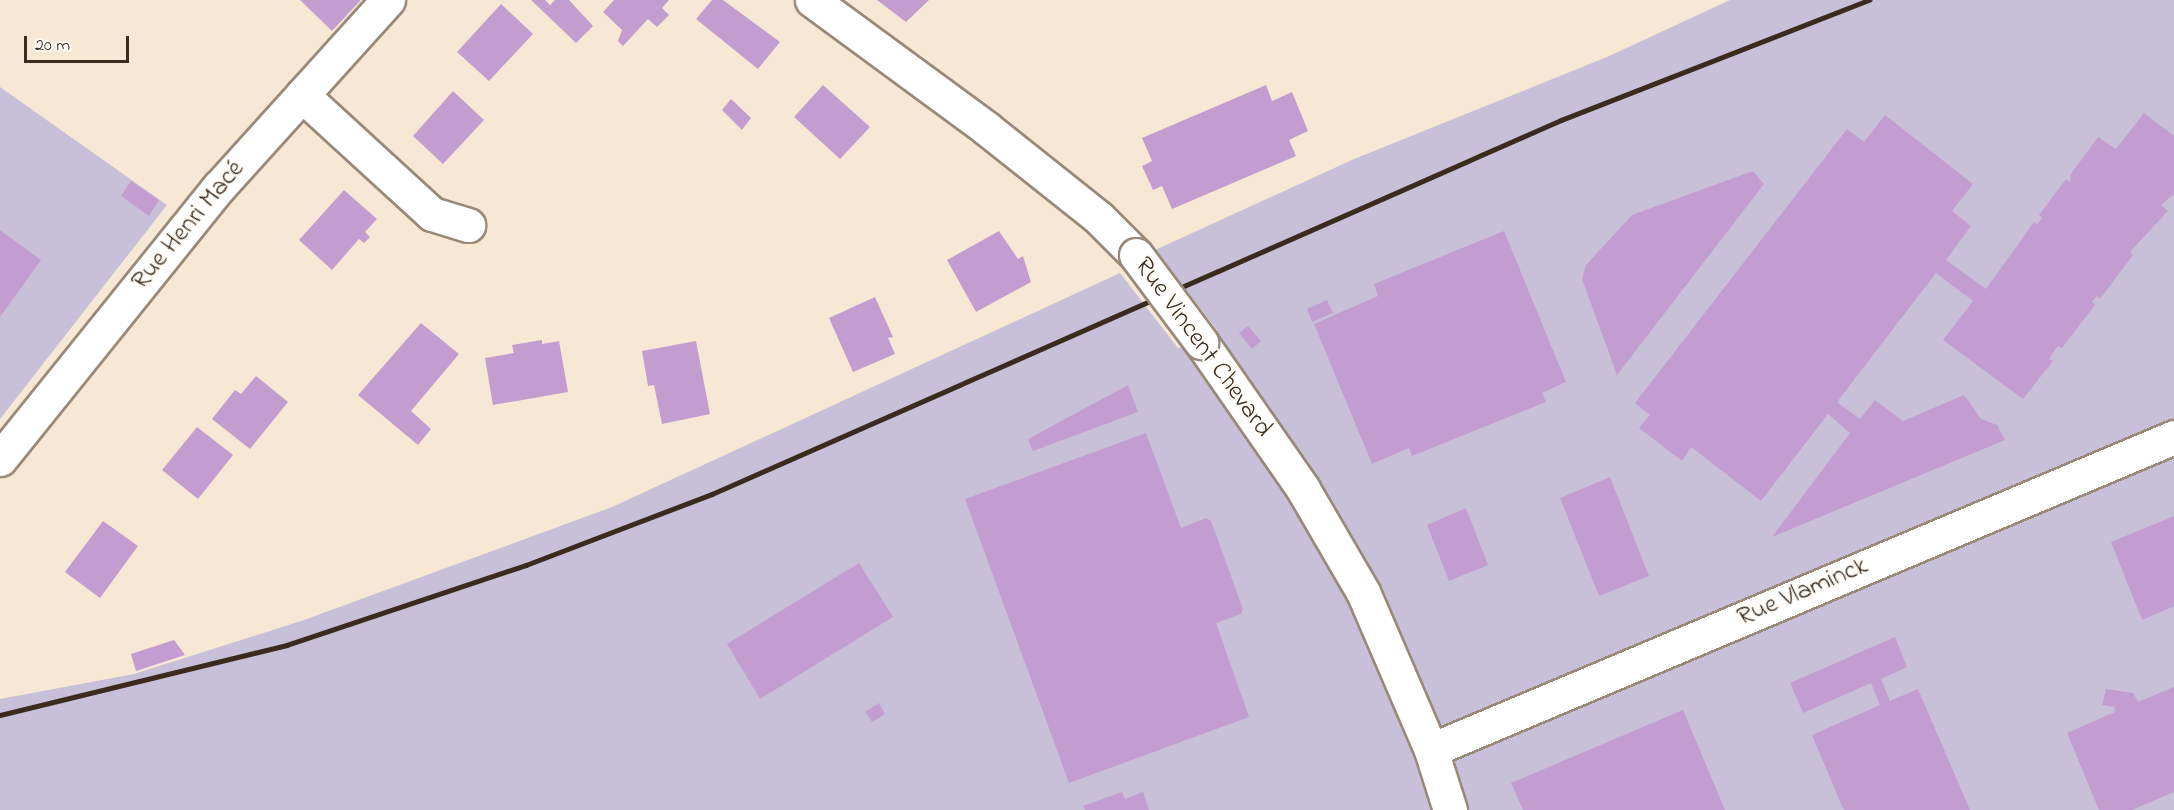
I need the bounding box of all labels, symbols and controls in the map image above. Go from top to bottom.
scale bar [27,24,132,62]
text: 20 m [35,33,70,59]
street label: Rue Henri Macé [126,155,252,297]
street label: Rue Vincent Chevard [1126,252,1278,444]
street label: Rue Vlaminck [1733,552,1873,634]

